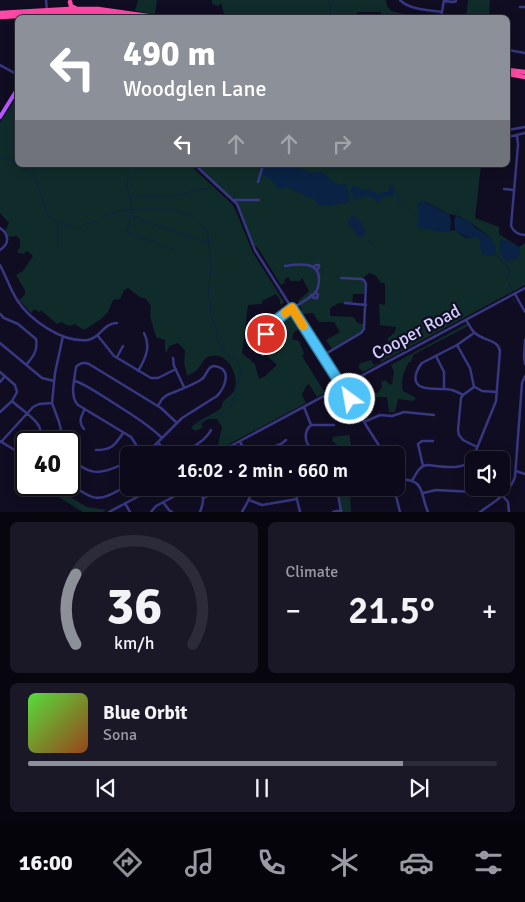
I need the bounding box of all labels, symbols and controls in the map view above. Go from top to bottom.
text: 490 m [123,32,216,75]
icon: left [40,35,105,100]
text: Woodglen Lane [123,75,267,102]
icon: left [169,130,197,158]
icon: ahead [222,130,250,158]
icon: ahead [275,130,303,158]
icon: right [328,130,356,158]
street label: Cooper Road [368,299,464,365]
pin [245,313,287,355]
icon: arrive [252,320,280,348]
position arrow [323,372,375,424]
speed limit sign: 40 [15,431,80,496]
map controls [465,451,510,496]
button: sound [465,451,510,496]
text: 16:02 · 2 min · 660 m [177,459,348,483]
text: Climate [286,562,338,582]
text: 36 [106,574,162,638]
text: 21.5° [348,587,435,634]
text: − [286,594,301,628]
text: + [482,594,497,628]
text: km/h [114,632,154,654]
text: Blue Orbit [103,701,187,725]
text: Sona [103,725,137,745]
icon: previous [92,774,120,802]
icon: pause [248,774,276,802]
icon: next [405,774,433,802]
icon: directions [110,845,145,880]
icon: music [182,845,217,880]
icon: phone [254,845,289,880]
icon: climate [327,845,362,880]
icon: car [399,845,434,880]
icon: filters [471,845,506,880]
text: 16:00 [19,849,73,876]

